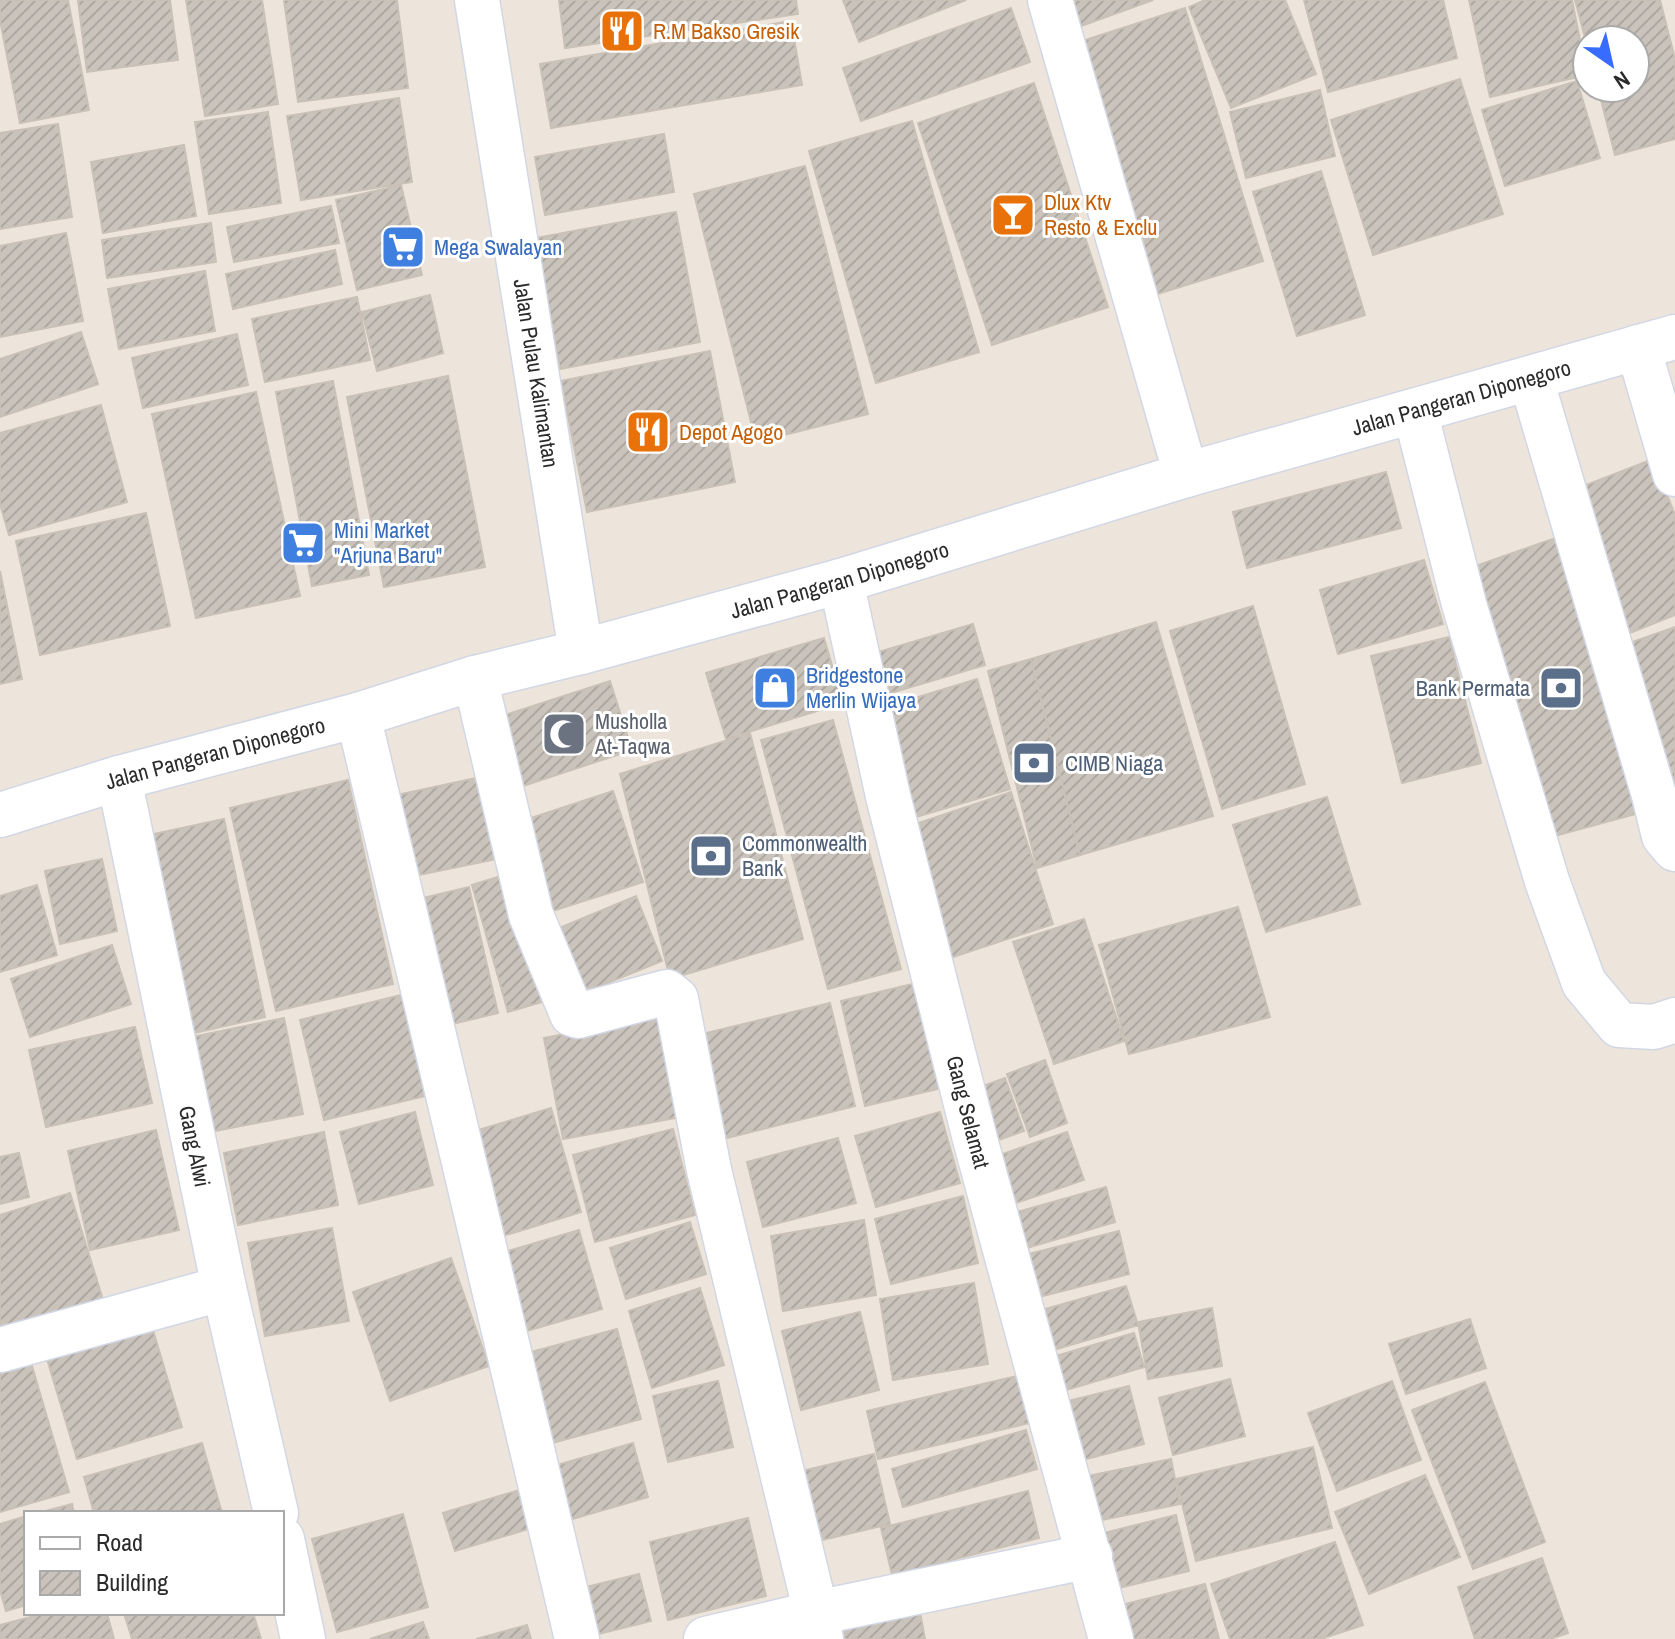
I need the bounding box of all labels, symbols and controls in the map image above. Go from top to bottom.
restaurant icon: R.M Bakso Gresik [598,7,646,55]
place label: R.M Bakso Gresik [653,16,800,46]
north arrow [1571,24,1651,104]
text: N [1608,65,1636,97]
place label: Dlux Ktv Resto & Exclu [1044,187,1157,242]
bar icon: Dlux Ktv Resto & Exclu [989,191,1037,239]
supermarket icon: Mega Swalayan [379,223,427,271]
place label: Mega Swalayan [434,232,562,262]
street label: Jalan Pulau Kalimantan [507,277,566,470]
street label: Jalan Pangeran Diponegoro [1348,352,1574,442]
restaurant icon: Depot Agogo [624,408,672,456]
place label: Depot Agogo [679,417,783,447]
place label: Mini Market "Arjuna Baru" [334,515,442,570]
supermarket icon: Mini Market "Arjuna Baru" [279,519,327,567]
street label: Jalan Pangeran Diponegoro [727,534,952,626]
place label: Bridgestone Merlin Wijaya [806,660,916,715]
shop icon: Bridgestone Merlin Wijaya [751,664,799,712]
bank icon: Bank Permata [1537,664,1585,712]
place label: Bank Permata [1416,673,1530,703]
place label: Musholla At-Taqwa [594,706,671,761]
street label: Jalan Pangeran Diponegoro [102,709,328,796]
mosque icon: Musholla At-Taqwa [540,710,588,758]
bank icon: CIMB Niaga [1010,739,1058,787]
place label: CIMB Niaga [1065,748,1163,778]
place label: Commonwealth Bank [742,828,867,883]
bank icon: Commonwealth Bank [687,832,735,880]
street label: Gang Selamat [939,1052,997,1172]
street label: Gang Alwi [172,1103,218,1190]
legend [24,1511,284,1615]
text: Road [96,1526,143,1558]
text: Building [96,1566,168,1598]

